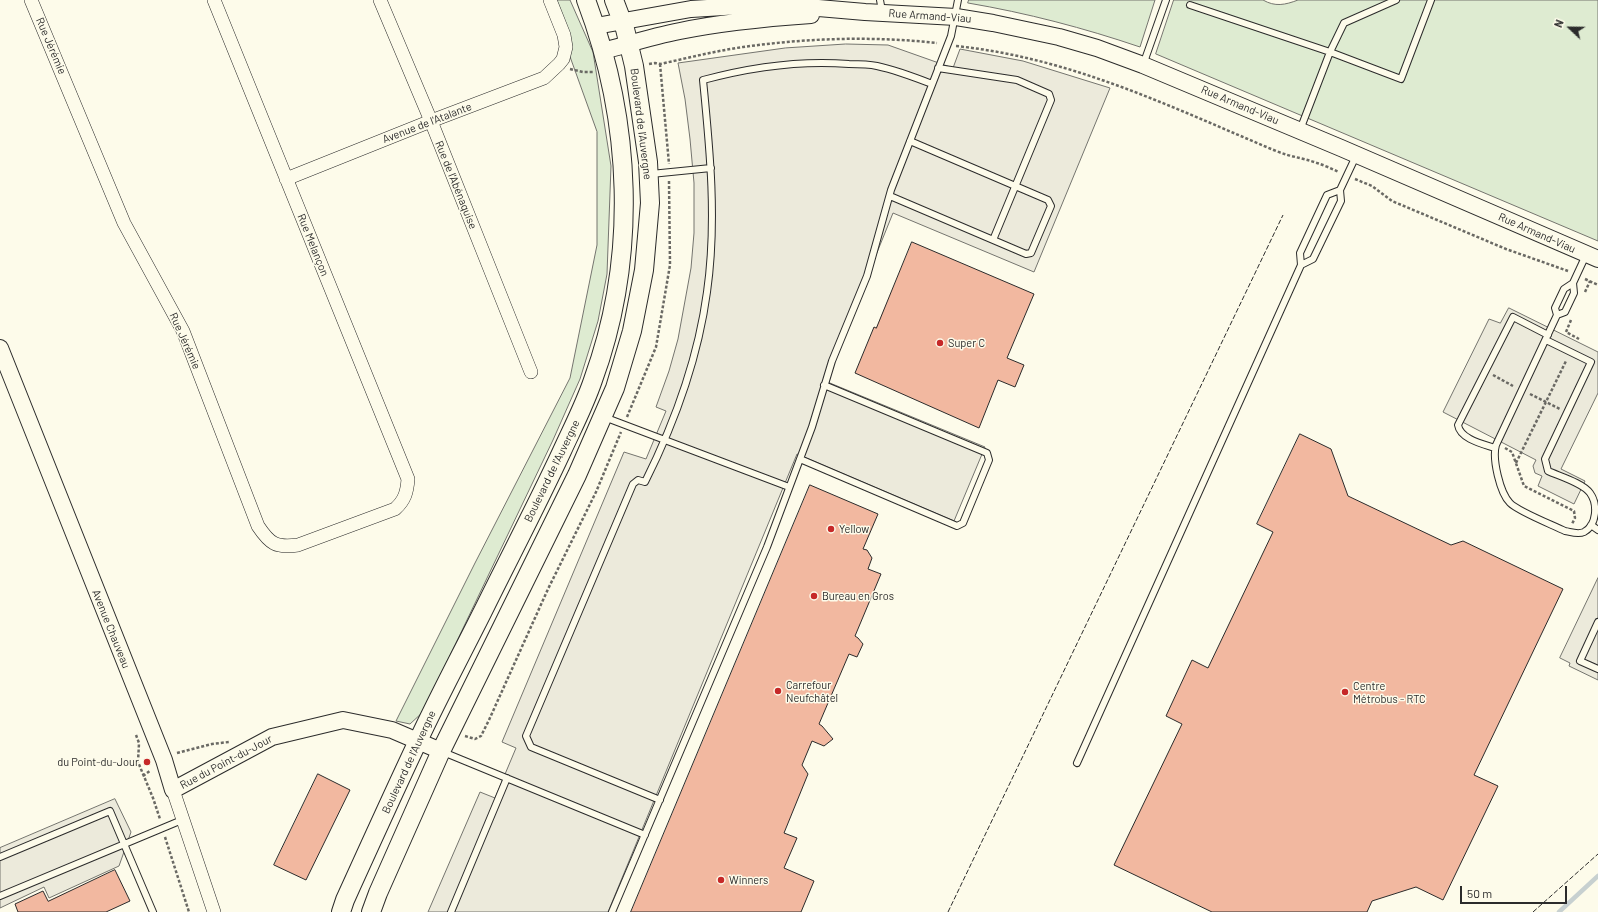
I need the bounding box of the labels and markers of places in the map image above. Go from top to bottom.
place label: Super C [948,336,985,350]
marker: Super C [935,338,945,348]
place label: Yellow [839,522,869,536]
marker: Yellow [826,524,836,534]
place label: Bureau en Gros [822,589,894,603]
marker: Bureau en Gros [809,591,819,601]
place label: Carrefour Neufchâtel [786,678,838,704]
place label: Centre Métrobus - RTC [1353,679,1426,705]
marker: Carrefour Neufchâtel [773,686,783,696]
marker: Centre Métrobus - RTC [1340,687,1350,697]
place label: du Point-du-Jour [57,755,139,769]
marker: du Point-du-Jour [142,757,152,767]
place label: Winners [729,873,768,887]
marker: Winners [716,875,726,885]

